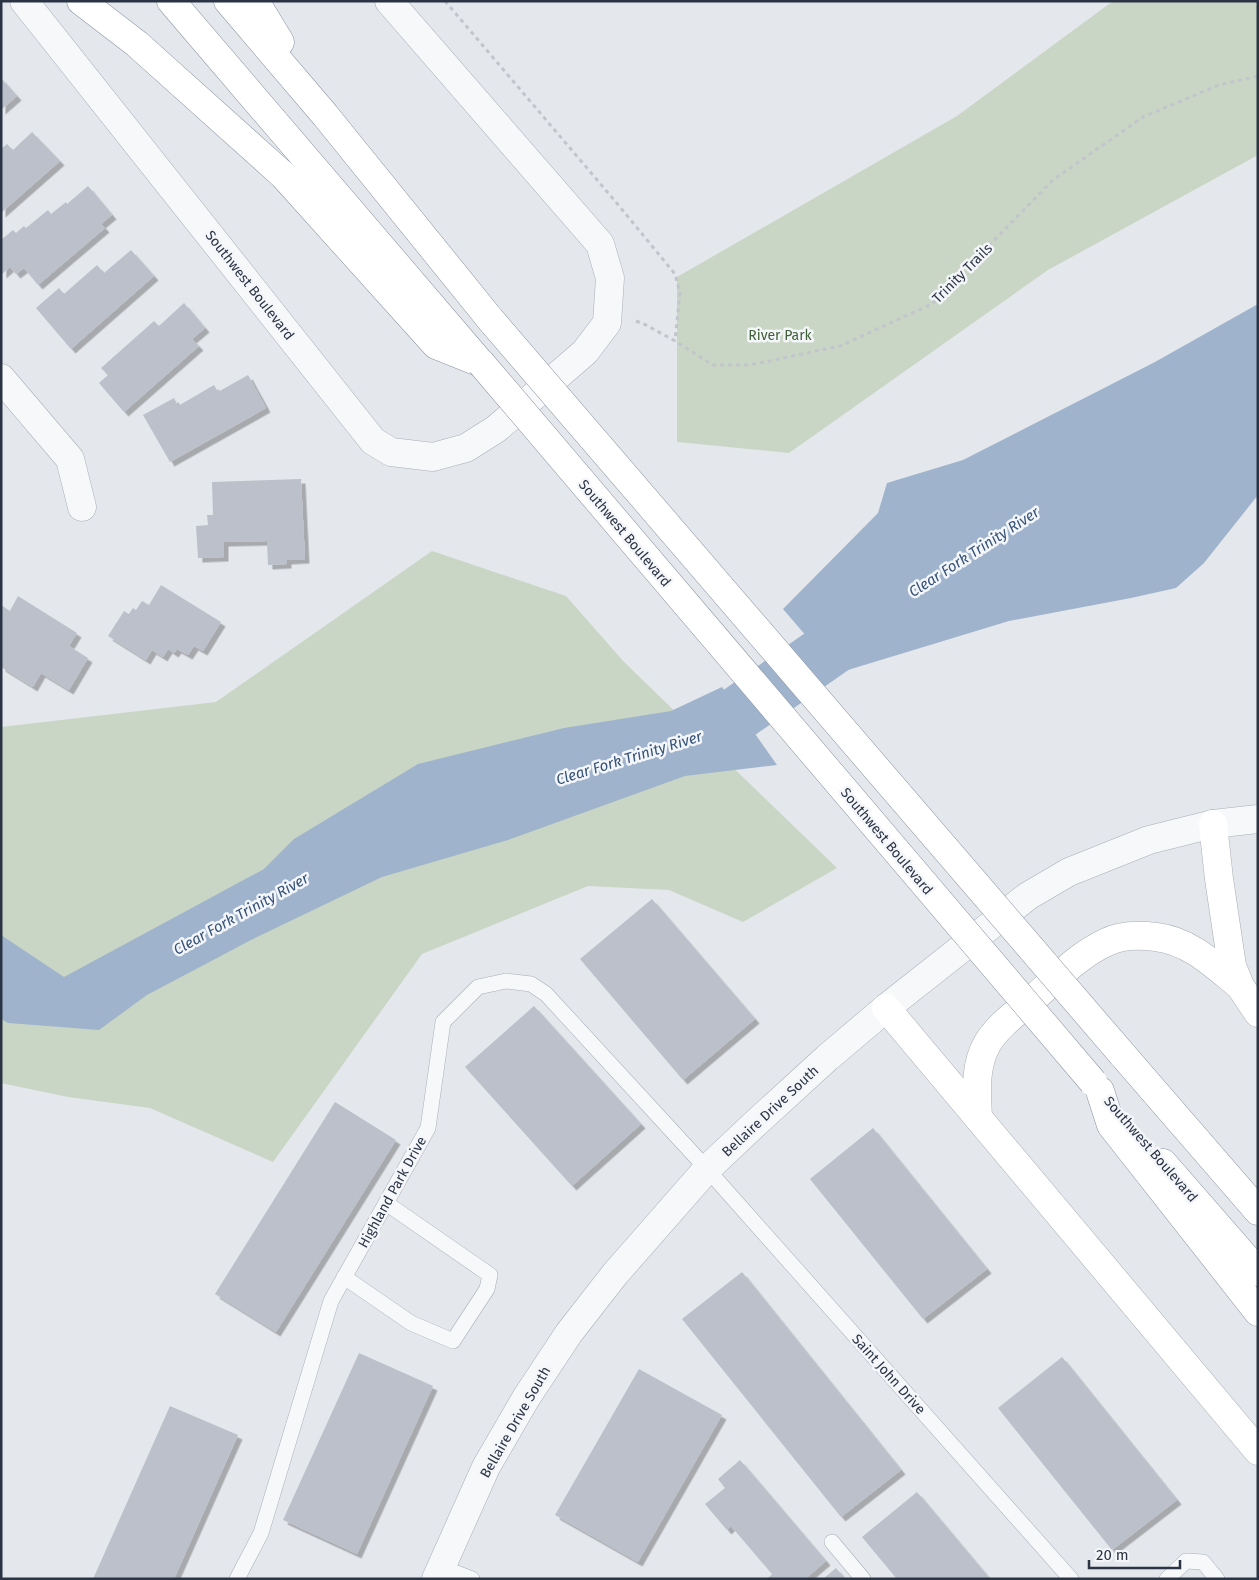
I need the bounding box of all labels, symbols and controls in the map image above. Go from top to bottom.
street label: Southwest Boulevard [202,227,298,343]
street label: Trinity Trails [929,239,996,307]
park label: River Park [748,327,813,344]
street label: Southwest Boulevard [575,476,674,590]
water label: Clear Fork Trinity River [905,502,1044,601]
water label: Clear Fork Trinity River [554,727,705,789]
street label: Southwest Boulevard [837,784,936,898]
water label: Clear Fork Trinity River [170,869,313,959]
street label: Bellaire Drive South [718,1062,822,1161]
street label: Southwest Boulevard [1100,1093,1201,1206]
street label: Highland Park Drive [355,1133,430,1251]
street label: Saint John Drive [848,1331,929,1418]
street label: Bellaire Drive South [477,1363,554,1481]
scale bar [1089,1538,1180,1570]
text: 20 m [1096,1546,1129,1564]

